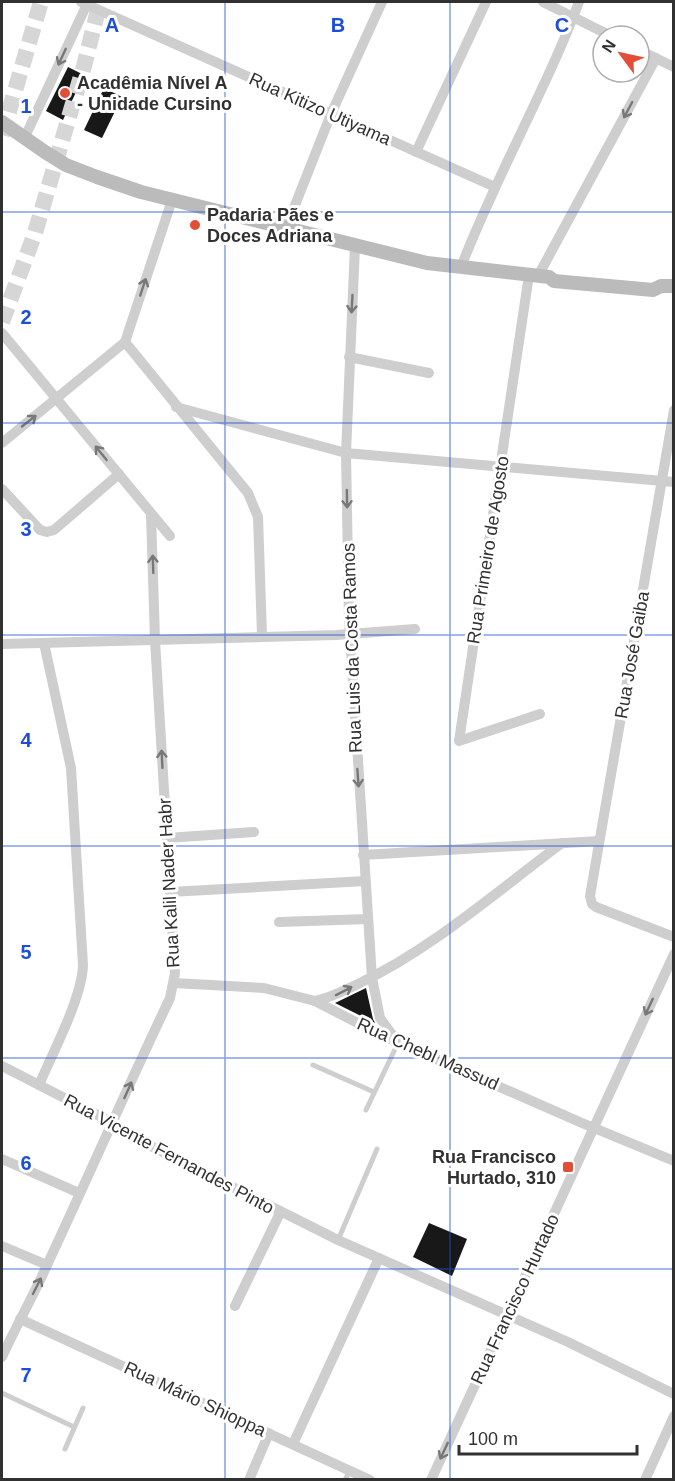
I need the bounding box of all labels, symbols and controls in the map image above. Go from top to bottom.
text: A [105,14,119,36]
text: B [331,14,345,36]
text: C [555,14,569,36]
north arrow [591,24,651,84]
text: N [599,37,619,56]
one-way arrow [55,48,67,66]
street label: Rua Kitizo Utiyama [246,69,395,150]
place label: Acadêmia Nível A - Unidade Cursino [77,73,232,114]
marker: Acadêmia Nível A - Unidade Cursino [58,86,72,100]
text: 1 [20,95,32,117]
one-way arrow [622,101,634,118]
place label: Padaria Pães e Doces Adriana [207,205,334,246]
marker: Padaria Pães e Doces Adriana [188,218,202,232]
one-way arrow [139,278,150,297]
one-way arrow [346,294,357,314]
text: 2 [20,306,32,328]
one-way arrow [21,415,37,428]
one-way arrow [95,445,108,461]
street label: Rua Primeiro de Agosto [463,455,513,645]
one-way arrow [341,489,353,509]
text: 3 [20,518,32,540]
street label: Rua Luis da Costa Ramos [338,543,366,753]
one-way arrow [147,554,158,574]
street label: Rua José Gaiba [611,589,653,720]
text: 4 [20,729,32,751]
one-way arrow [156,749,167,769]
one-way arrow [353,767,364,787]
street label: Rua Kalil Nader Habr [155,798,183,968]
text: 5 [20,941,32,963]
one-way arrow [335,985,353,996]
one-way arrow [643,998,655,1016]
street label: Rua Chebl Massud [354,1014,502,1094]
one-way arrow [123,1082,134,1100]
street label: Rua Vicente Fernandes Pinto [61,1090,277,1218]
place label: Rua Francisco Hurtado, 310 [432,1147,556,1188]
text: 6 [20,1152,32,1174]
marker: Rua Francisco Hurtado, 310 [561,1160,575,1174]
street label: Rua Francisco Hurtado [467,1211,563,1387]
one-way arrow [31,1277,43,1295]
street label: Rua Mário Shioppa [121,1357,270,1441]
text: 7 [20,1364,32,1386]
scale bar [459,1418,638,1456]
text: 100 m [468,1429,518,1449]
one-way arrow [438,1442,450,1460]

